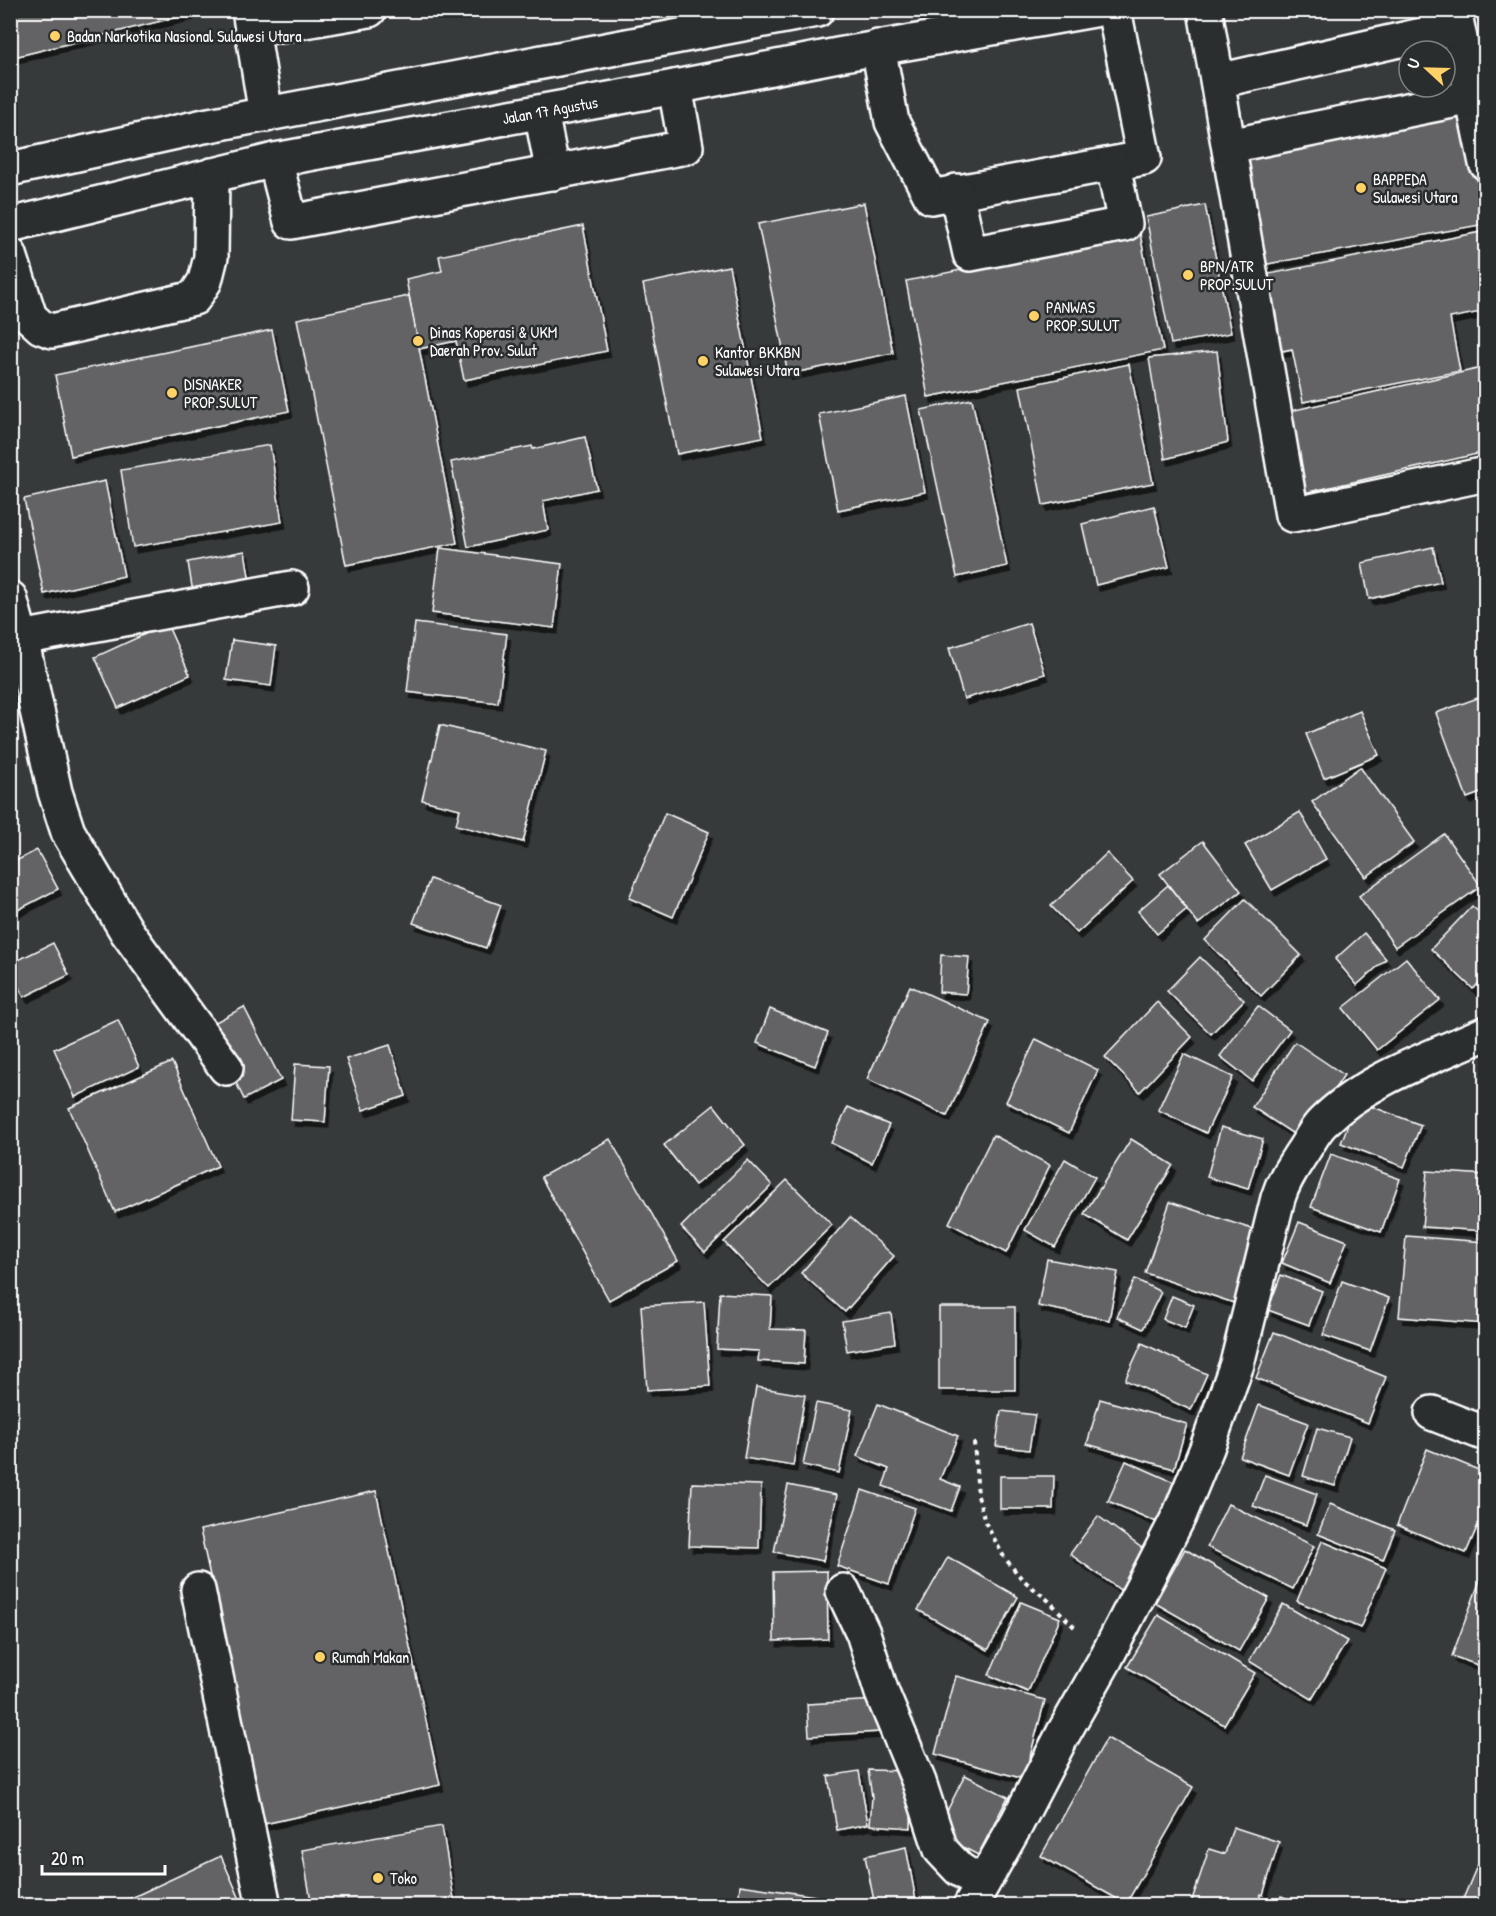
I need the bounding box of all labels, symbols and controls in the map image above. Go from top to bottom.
place label: Badan Narkotika Nasional Sulawesi Utara [67,25,301,47]
marker: Badan Narkotika Nasional Sulawesi Utara [48,29,62,43]
north arrow [1397,39,1457,99]
text: U [1401,55,1425,72]
street label: Jalan 17 Agustus [501,91,599,129]
place label: BAPPEDA Sulawesi Utara [1373,168,1457,208]
marker: BAPPEDA Sulawesi Utara [1354,181,1368,195]
place label: BPN/ATR PROP.SULUT [1200,255,1274,295]
marker: BPN/ATR PROP.SULUT [1181,268,1195,282]
place label: PANWAS PROP.SULUT [1046,296,1120,336]
marker: PANWAS PROP.SULUT [1027,309,1041,323]
place label: Dinas Koperasi & UKM Daerah Prov. Sulut [430,321,557,361]
marker: Dinas Koperasi & UKM Daerah Prov. Sulut [411,334,425,348]
place label: Kantor BKKBN Sulawesi Utara [715,341,800,381]
marker: Kantor BKKBN Sulawesi Utara [696,354,710,368]
place label: DISNAKER PROP.SULUT [184,373,258,413]
marker: DISNAKER PROP.SULUT [165,386,179,400]
place label: Rumah Makan [332,1646,409,1668]
marker: Rumah Makan [313,1650,327,1664]
scale bar [42,1838,165,1876]
text: 20 m [51,1846,84,1871]
place label: Toko [390,1867,418,1889]
marker: Toko [371,1871,385,1885]

